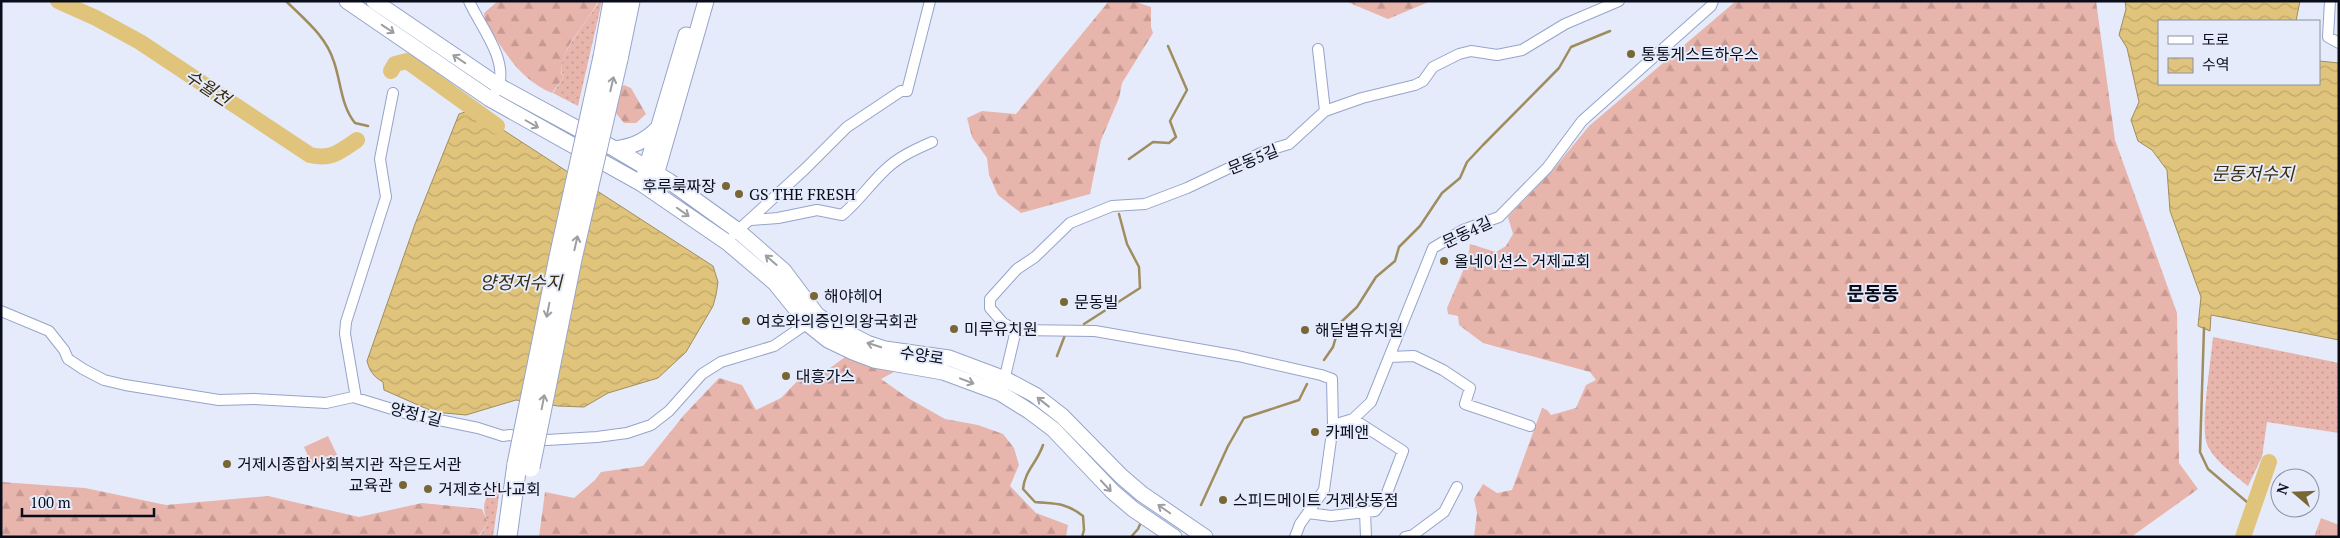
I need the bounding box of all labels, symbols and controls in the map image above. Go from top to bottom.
legend [2158,20,2320,85]
one-way arrow [380,24,394,34]
text: 도로 [2202,29,2230,49]
place label: 통통게스트하우스 [1641,43,1759,65]
marker: 통통게스트하우스 [1625,48,1637,60]
one-way arrow [452,54,466,64]
text: 수역 [2202,54,2230,74]
water label: 수월천 [181,63,237,112]
one-way arrow [608,77,617,93]
one-way arrow [525,119,539,129]
street label: 문동5길 [1224,139,1282,179]
water label: 문동저수지 [2212,161,2296,185]
place label: 후루룩짜장 [642,175,716,197]
marker: 후루룩짜장 [720,180,732,192]
place label: GS THE FRESH [749,183,856,205]
marker: GS THE FRESH [733,188,745,200]
one-way arrow [675,207,689,217]
street label: 문동4길 [1438,211,1496,253]
one-way arrow [572,235,581,251]
place label: 올네이션스 거제교회 [1454,250,1590,272]
one-way arrow [765,254,778,265]
marker: 올네이션스 거제교회 [1438,255,1450,267]
water label: 양정저수지 [480,270,564,294]
district label: 문동동 [1847,280,1899,305]
place label: 해야헤어 [824,285,883,307]
marker: 해야헤어 [808,290,820,302]
place label: 문동빌 [1074,291,1118,313]
marker: 문동빌 [1058,296,1070,308]
one-way arrow [543,301,552,317]
place label: 여호와의증인의왕국회관 [756,310,918,332]
marker: 여호와의증인의왕국회관 [740,315,752,327]
place label: 미루유치원 [964,318,1038,340]
place label: 해달별유치원 [1315,319,1403,341]
marker: 미루유치원 [948,323,960,335]
marker: 해달별유치원 [1299,324,1311,336]
one-way arrow [867,340,883,350]
street label: 수양로 [898,341,946,369]
place label: 대흥가스 [796,365,855,387]
marker: 대흥가스 [780,370,792,382]
one-way arrow [959,377,974,386]
one-way arrow [539,394,548,410]
one-way arrow [1037,396,1050,407]
street label: 양정1길 [388,397,444,431]
place label: 카페앤 [1325,421,1369,443]
marker: 카페앤 [1309,426,1321,438]
place label: 거제시종합사회복지관 작은도서관 [237,453,462,475]
marker: 거제시종합사회복지관 작은도서관 [221,458,233,470]
north arrow [2270,468,2320,518]
place label: 교육관 [349,474,393,496]
place label: 거제호산나교회 [438,478,541,500]
marker: 교육관 [397,479,409,491]
one-way arrow [1100,479,1112,492]
text: N [2272,480,2293,497]
marker: 거제호산나교회 [422,483,434,495]
scale bar [22,486,155,518]
place label: 스피드메이트 거제상동점 [1233,489,1399,511]
text: 100 m [30,492,71,512]
marker: 스피드메이트 거제상동점 [1217,494,1229,506]
one-way arrow [1158,504,1172,514]

